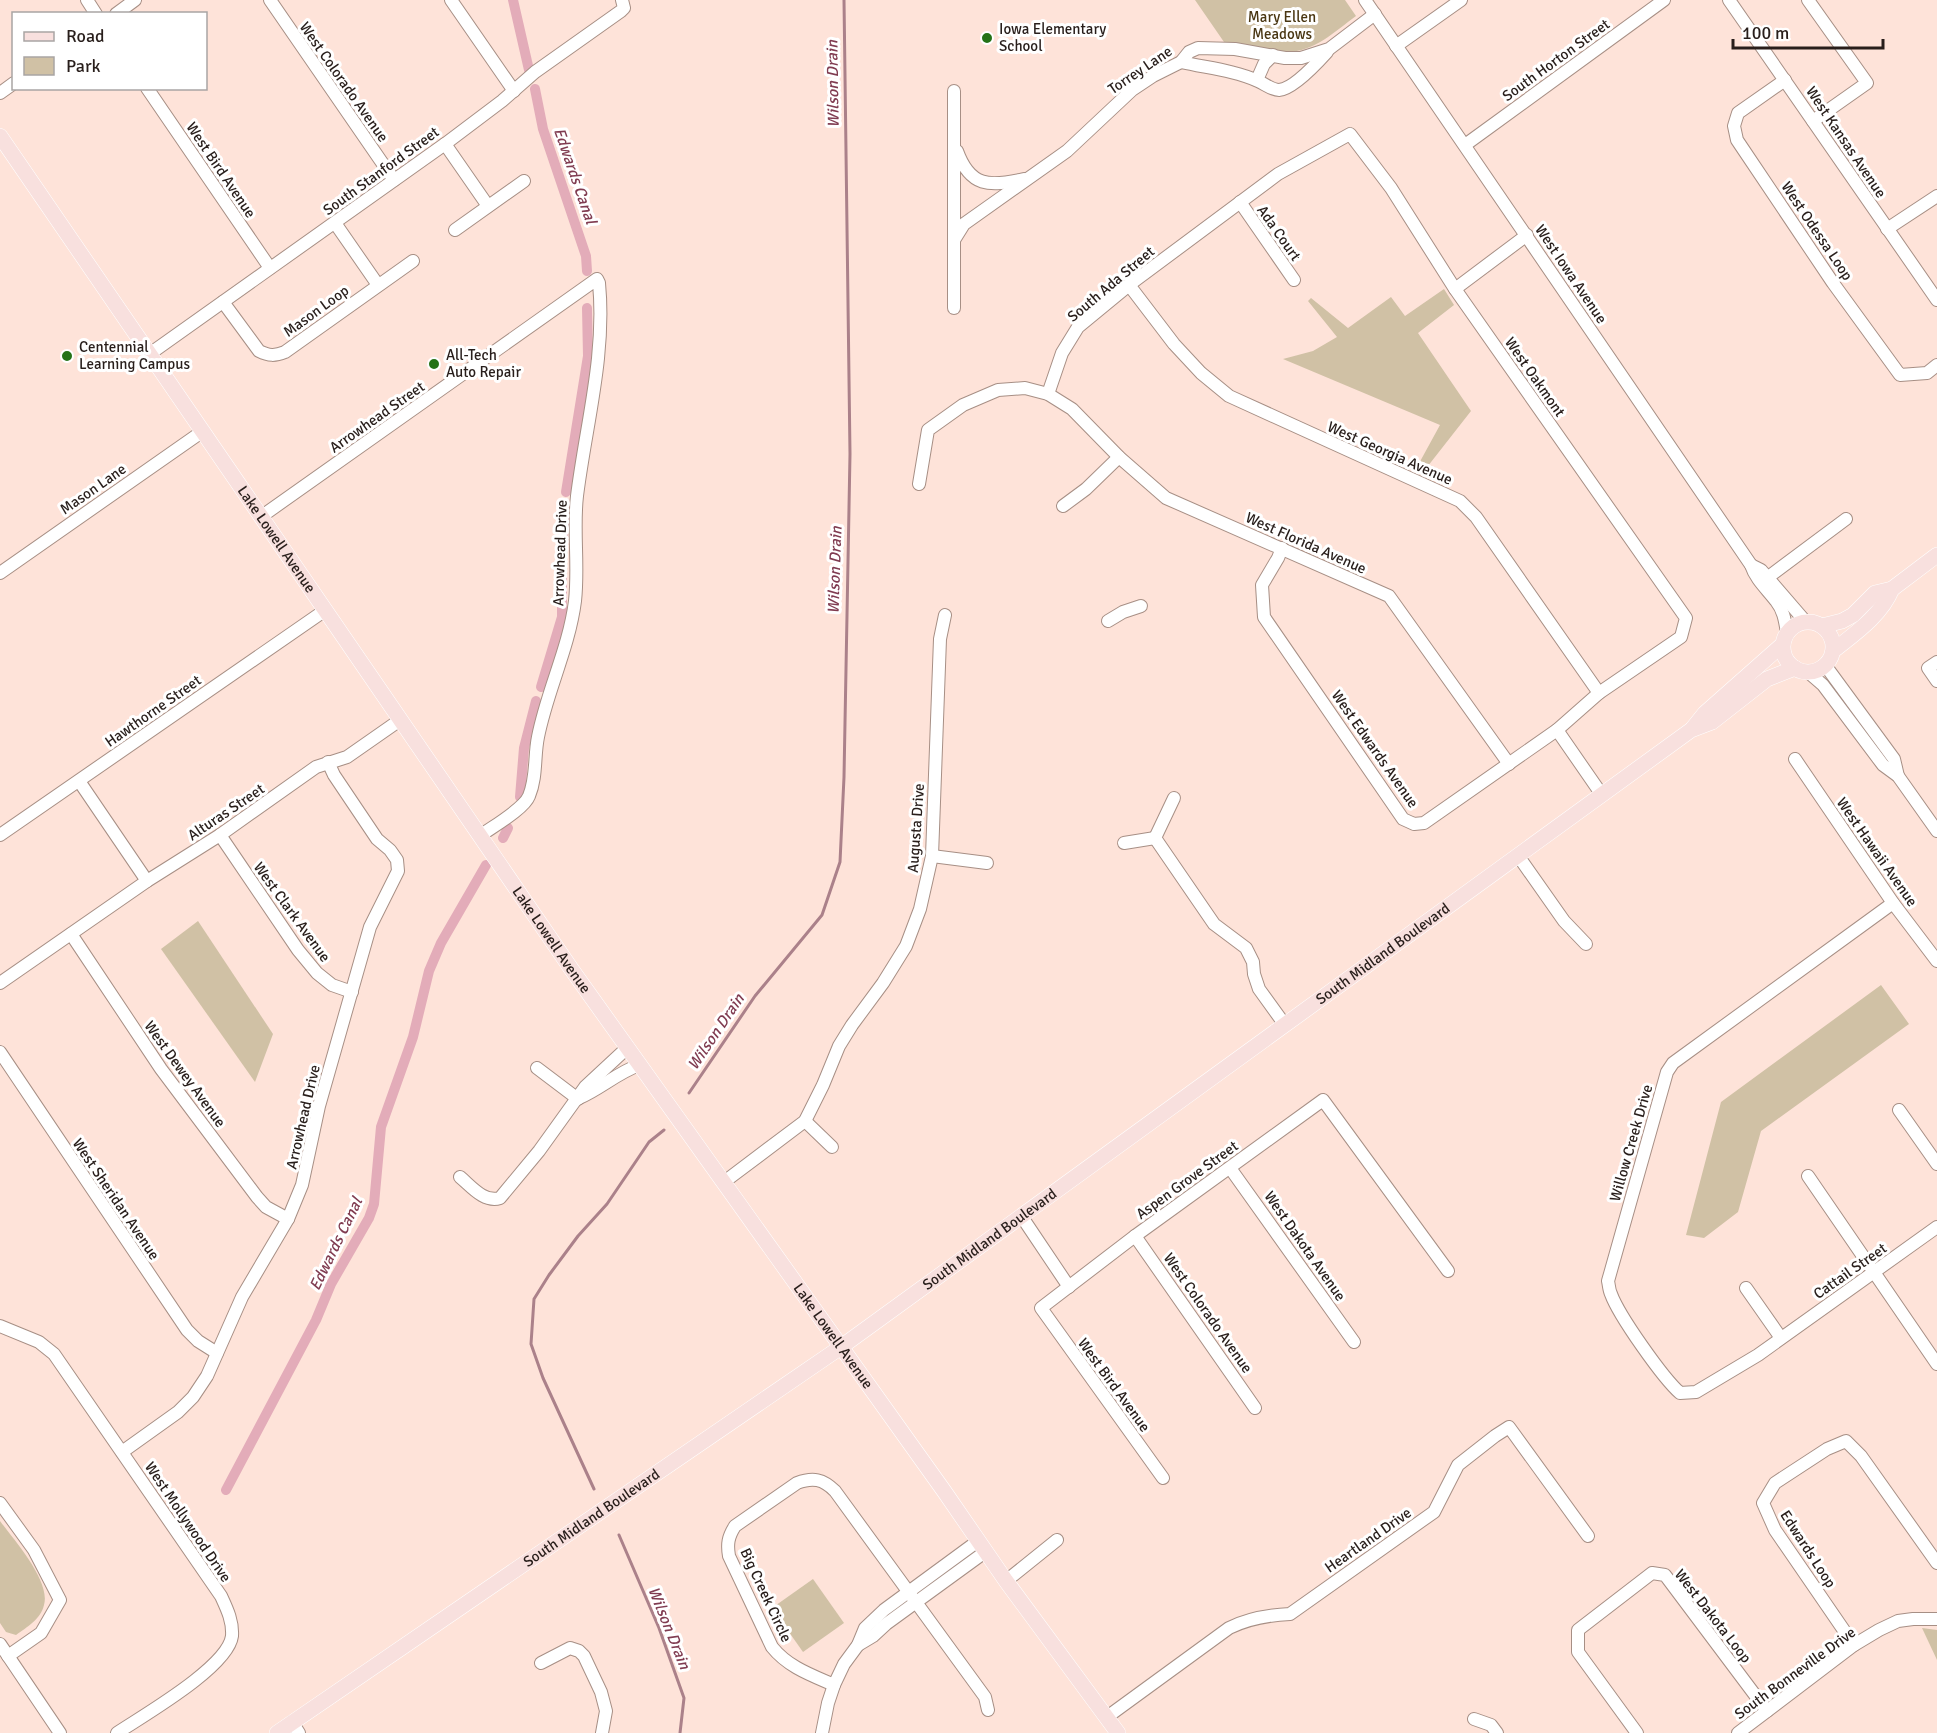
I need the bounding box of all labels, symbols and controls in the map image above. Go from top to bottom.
park label: Mary Ellen Meadows [1248,8,1316,43]
legend [12,12,207,90]
scale bar [1733,12,1883,50]
street label: South Horton Street [1499,15,1613,105]
street label: West Colorado Avenue [296,18,392,146]
place label: Iowa Elementary School [999,20,1106,55]
text: 100 m [1742,22,1789,44]
text: Road [66,25,105,47]
marker: Iowa Elementary School [980,31,994,45]
water label: Wilson Drain [822,39,844,128]
street label: Torrey Lane [1105,42,1175,98]
text: Park [66,55,101,77]
street label: West Kansas Avenue [1802,83,1890,201]
street label: West Bird Avenue [182,119,260,221]
street label: South Stanford Street [320,123,442,219]
water label: Edwards Canal [549,125,601,228]
street label: West Odessa Loop [1777,178,1857,284]
street label: Ada Court [1253,202,1305,264]
street label: West Iowa Avenue [1531,221,1611,327]
street label: South Ada Street [1064,242,1158,326]
street label: Mason Loop [280,281,352,341]
street label: West Oakmont [1501,334,1569,420]
place label: Centennial Learning Campus [79,338,190,373]
place label: All-Tech Auto Repair [446,346,521,381]
marker: Centennial Learning Campus [60,349,74,363]
marker: All-Tech Auto Repair [427,357,441,371]
street label: Arrowhead Street [326,378,428,456]
street label: West Georgia Avenue [1325,417,1455,489]
street label: Mason Lane [56,460,130,518]
street label: Lake Lowell Avenue [234,482,320,596]
street label: Arrowhead Drive [549,499,571,607]
street label: West Florida Avenue [1243,508,1369,578]
water label: Wilson Drain [823,525,847,614]
street label: Hawthorne Street [101,671,205,751]
street label: West Edwards Avenue [1328,687,1422,811]
street label: Alturas Street [184,780,268,844]
street label: Augusta Drive [904,783,928,873]
street label: West Hawaii Avenue [1833,794,1921,910]
street label: West Clark Avenue [250,859,334,965]
street label: Lake Lowell Avenue [509,883,595,997]
street label: South Midland Boulevard [1312,899,1453,1008]
water label: Wilson Drain [683,989,749,1074]
street label: West Dewey Avenue [140,1017,230,1131]
street label: Arrowhead Drive [282,1063,324,1171]
street label: Willow Creek Drive [1606,1082,1656,1204]
street label: West Sheridan Avenue [69,1135,163,1263]
street label: Aspen Grove Street [1132,1137,1242,1223]
street label: South Midland Boulevard [919,1185,1060,1294]
street label: West Dakota Avenue [1260,1188,1350,1304]
water label: Edwards Canal [305,1193,368,1294]
street label: Cattail Street [1810,1239,1890,1303]
street label: West Colorado Avenue [1160,1249,1256,1377]
street label: Lake Lowell Avenue [790,1280,877,1392]
street label: West Bird Avenue [1074,1335,1154,1435]
street label: West Mollywood Drive [141,1458,235,1586]
street label: South Midland Boulevard [520,1465,663,1571]
street label: Heartland Drive [1321,1504,1415,1576]
street label: Edwards Loop [1776,1507,1840,1591]
street label: Big Creek Circle [736,1545,796,1645]
street label: West Dakota Loop [1671,1566,1755,1666]
water label: Wilson Drain [643,1584,695,1674]
street label: South Bonneville Drive [1731,1623,1859,1723]

